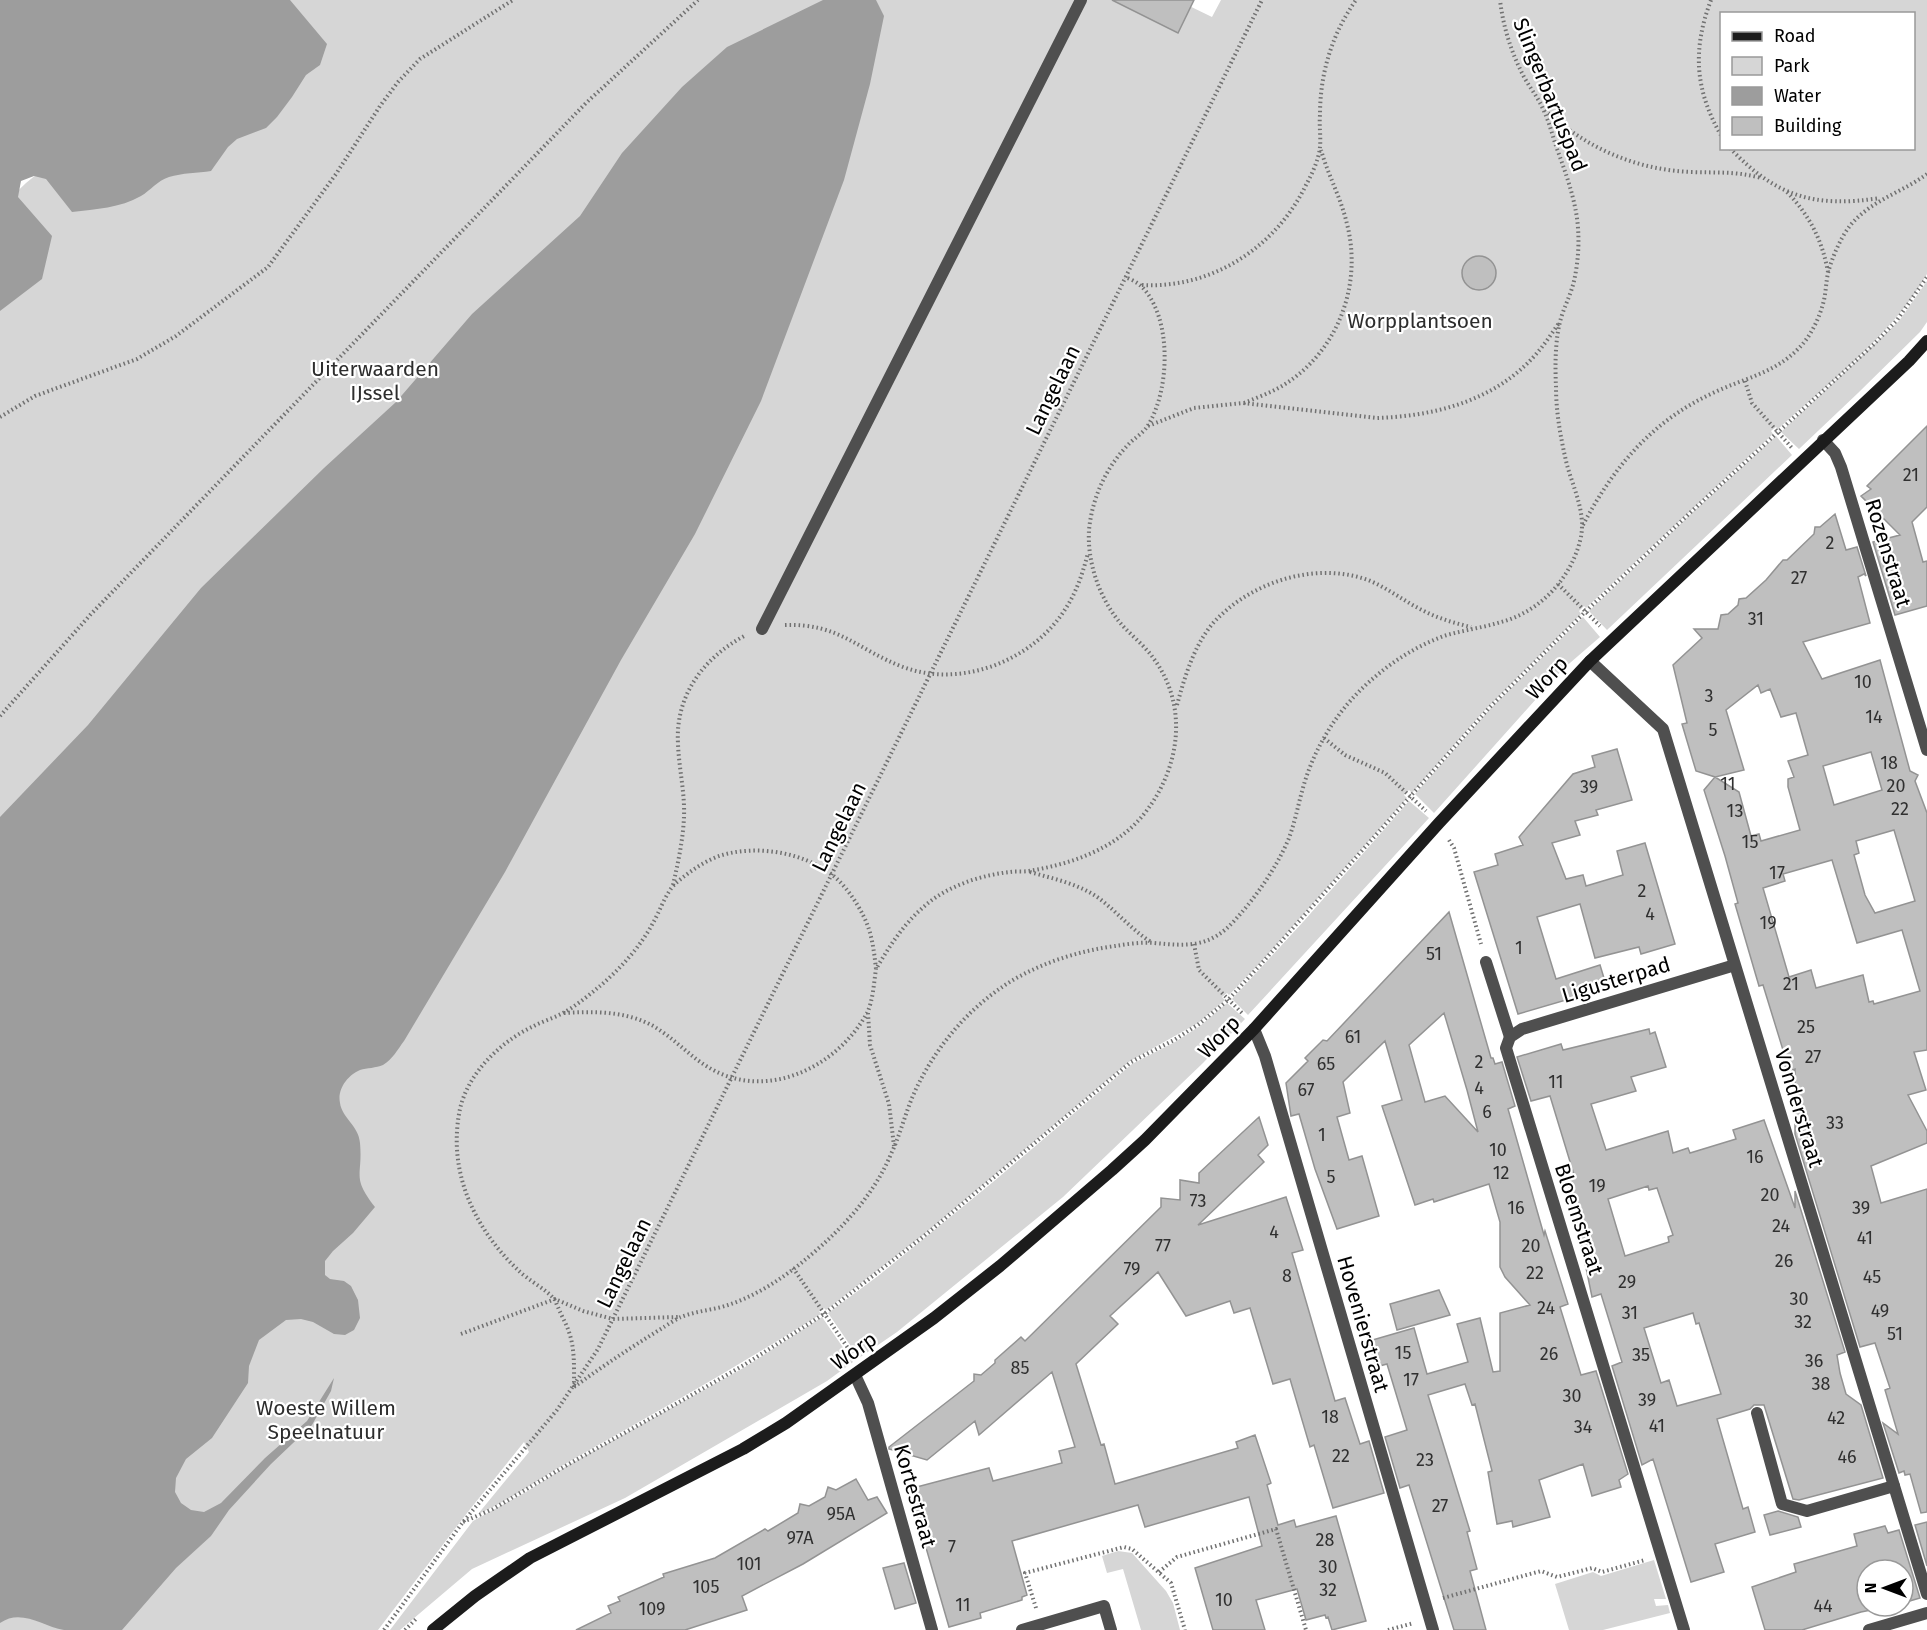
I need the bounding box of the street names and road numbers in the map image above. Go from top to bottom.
street label: Slingerbartuspad [1507,14,1593,176]
street label: Langelaan [1020,341,1086,439]
street label: Rozenstraat [1859,495,1917,611]
street label: Worp [1520,651,1574,705]
street label: Langelaan [806,778,872,876]
street label: Ligusterpad [1559,951,1673,1009]
street label: Worp [1192,1010,1246,1064]
street label: Vonderstraat [1769,1046,1829,1171]
street label: Bloemstraat [1549,1160,1609,1278]
street label: Langelaan [591,1214,657,1312]
street label: Hovenierstraat [1331,1253,1395,1396]
street label: Worp [826,1326,882,1376]
street label: Kortestraat [888,1441,942,1551]

